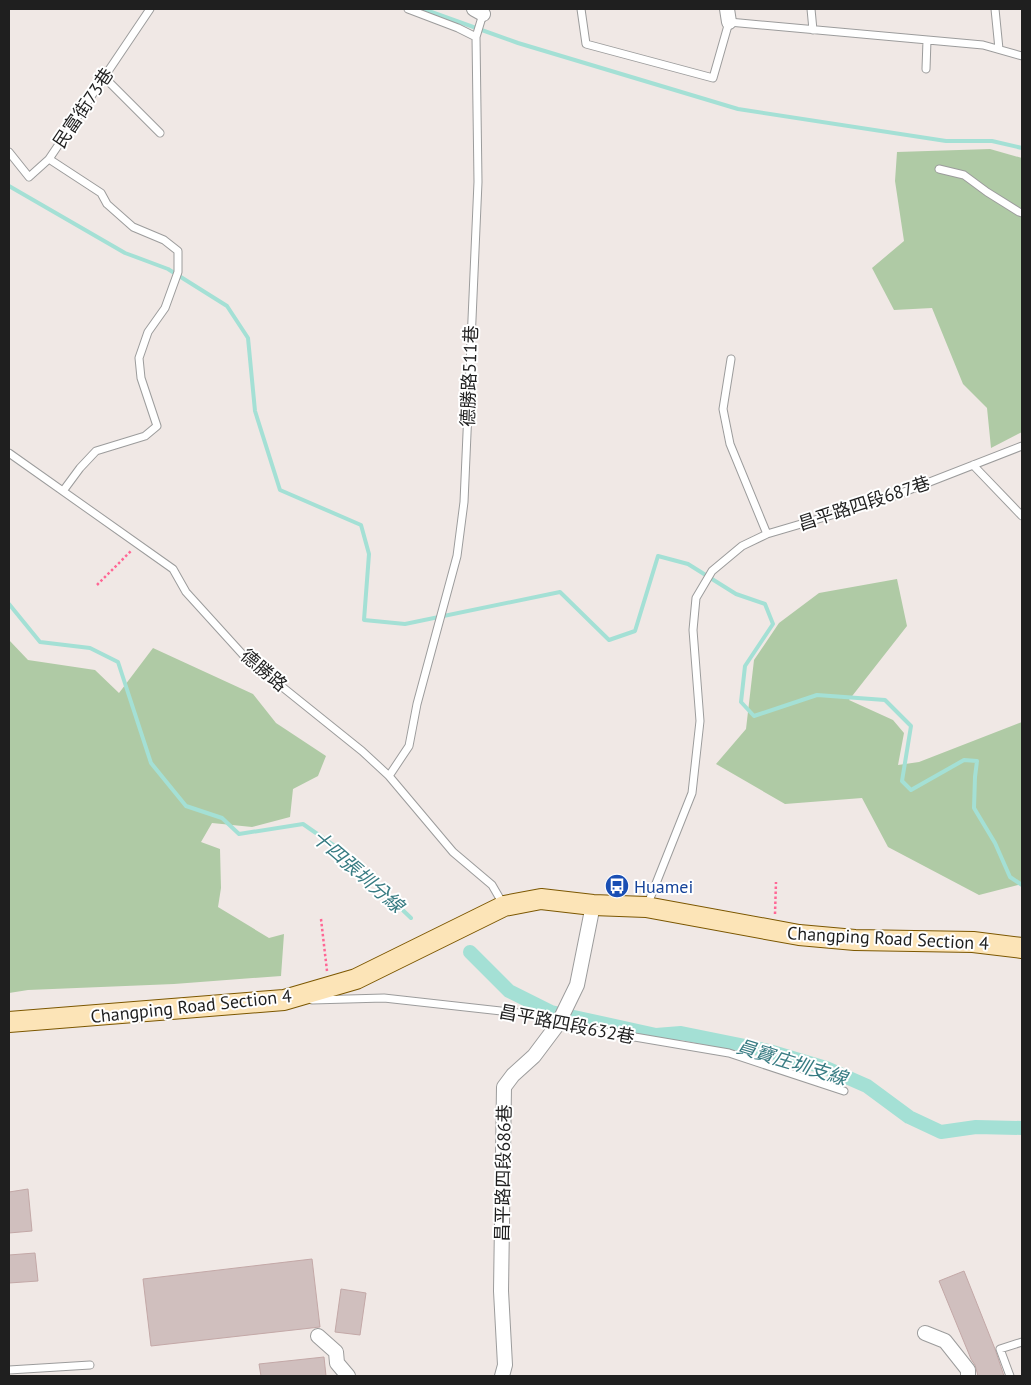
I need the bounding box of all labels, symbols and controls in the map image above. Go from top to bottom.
street label: 民富街73巷 [48,64,118,152]
street label: 德勝路511巷 [456,325,482,427]
street label: 昌平路四段687巷 [795,471,933,535]
street label: 德勝路 [236,644,292,696]
water label: 十四張圳分線 [307,825,410,919]
bus stop icon: Huamei [604,873,630,899]
place label: Huamei [634,875,693,898]
street label: Changping Road Section 4 [787,921,990,955]
street label: Changping Road Section 4 [89,984,293,1028]
street label: 昌平路四段632巷 [497,1000,637,1048]
water label: 員寶庄圳支線 [734,1034,852,1091]
street label: 昌平路四段686巷 [490,1104,516,1242]

